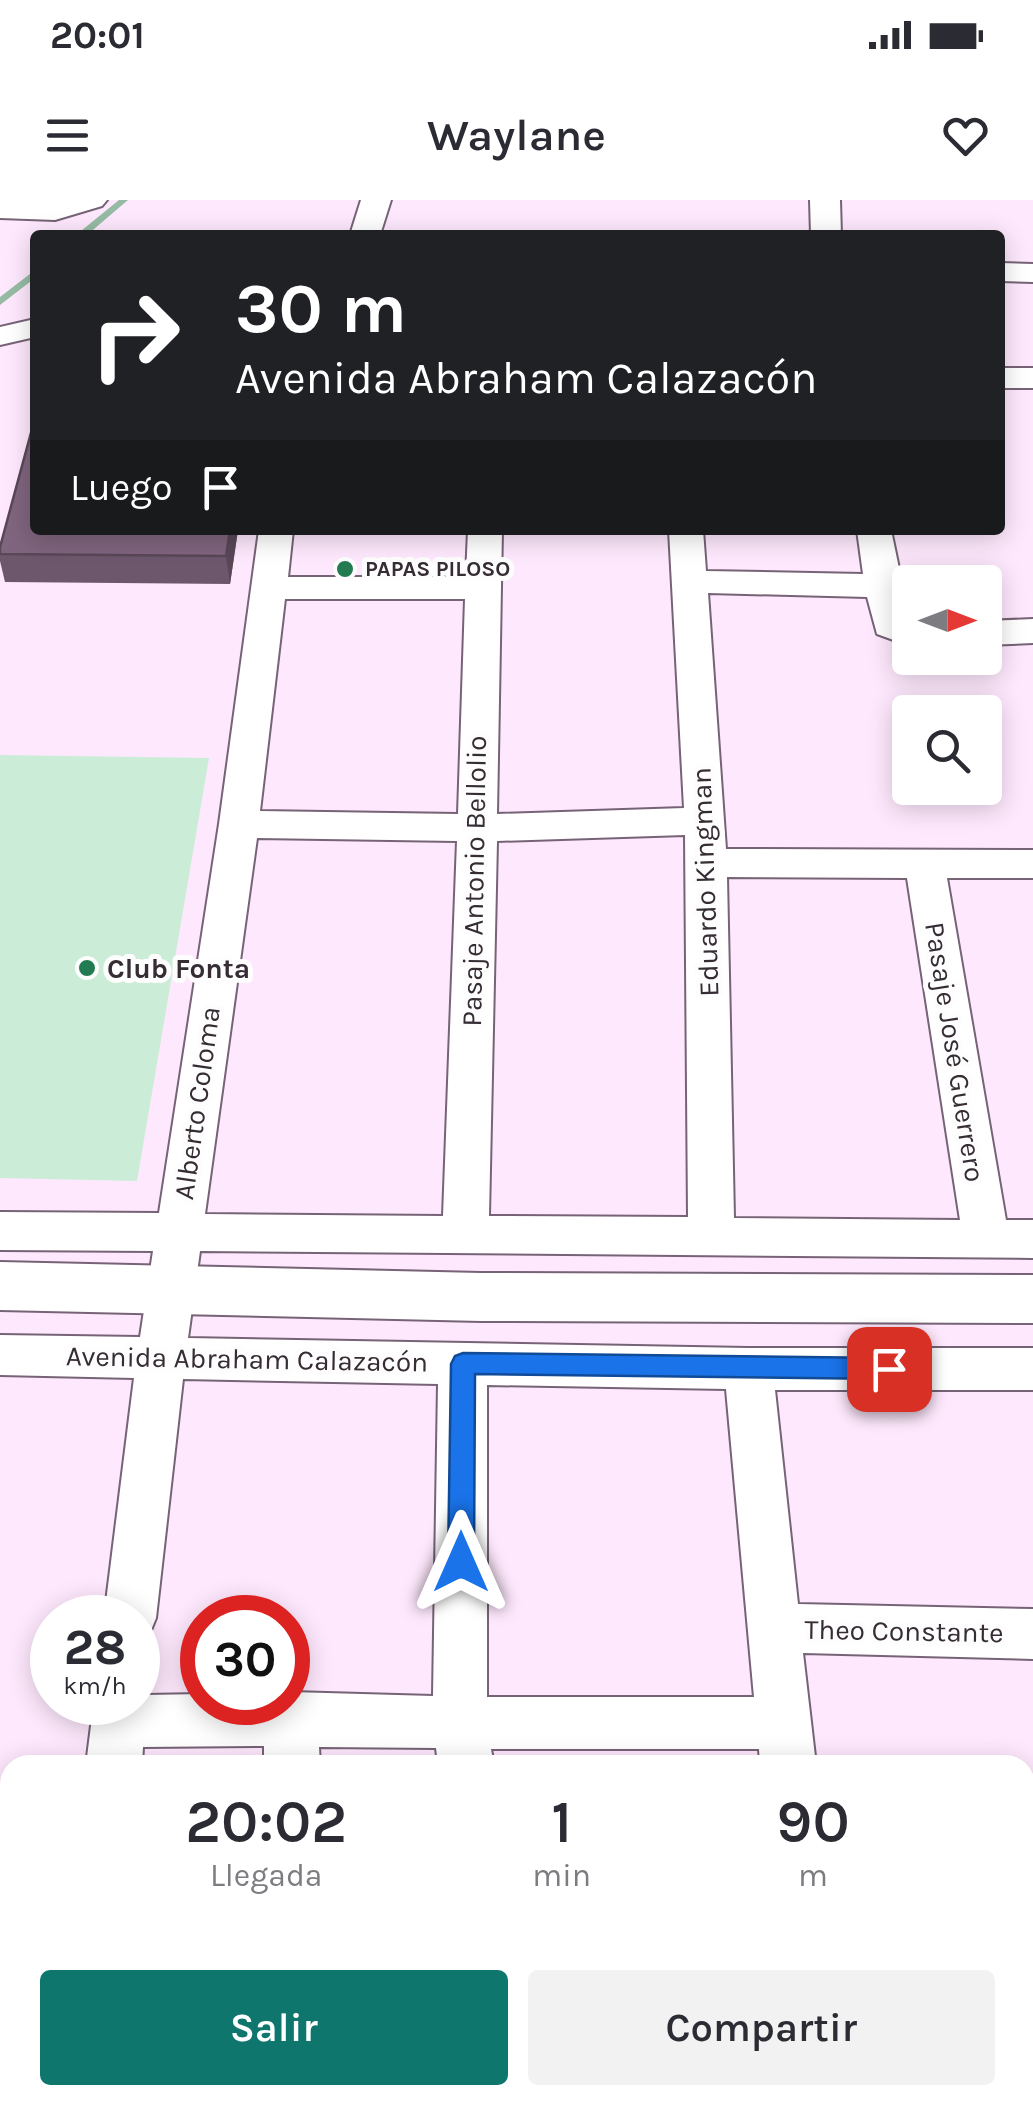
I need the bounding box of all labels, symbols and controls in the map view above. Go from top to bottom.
text: 20:01 [50,13,145,58]
icon: menu [40,108,95,163]
icon: heart [938,108,993,163]
text: Waylane [427,109,606,161]
text: 30 m [235,268,407,350]
icon: right [70,270,200,400]
text: Avenida Abraham Calazacón [235,352,817,404]
icon: arrive [193,460,248,515]
text: Luego [70,465,173,510]
place label: PAPAS PILOSO [365,556,510,582]
marker: PAPAS PILOSO [334,558,356,580]
north arrow [892,565,1002,675]
map controls [892,565,1002,805]
button: search [892,695,1002,805]
street label: Pasaje Antonio Bellolio [455,735,493,1027]
street label: Eduardo Kingman [684,767,726,997]
street label: Pasaje José Guerrero [918,920,992,1184]
place label: Club Fonta [107,952,250,985]
marker: Club Fonta [76,957,98,979]
street label: Alberto Coloma [167,1004,227,1202]
pin [847,1327,932,1412]
street label: Avenida Abraham Calazacón [66,1339,428,1379]
icon: arrive [862,1342,917,1397]
position arrow [409,1510,513,1614]
speed limit sign: 30 [180,1595,310,1725]
street label: Theo Constante [804,1613,1004,1649]
text: 28 [64,1618,126,1677]
text: km/h [63,1671,127,1700]
text: 20:02 [185,1787,347,1857]
text: 1 [551,1787,572,1857]
text: 90 [776,1787,850,1857]
text: Llegada [210,1857,322,1894]
text: min [532,1857,591,1894]
text: m [798,1857,828,1894]
button: Salir [40,1970,508,2085]
button: Compartir [528,1970,995,2085]

